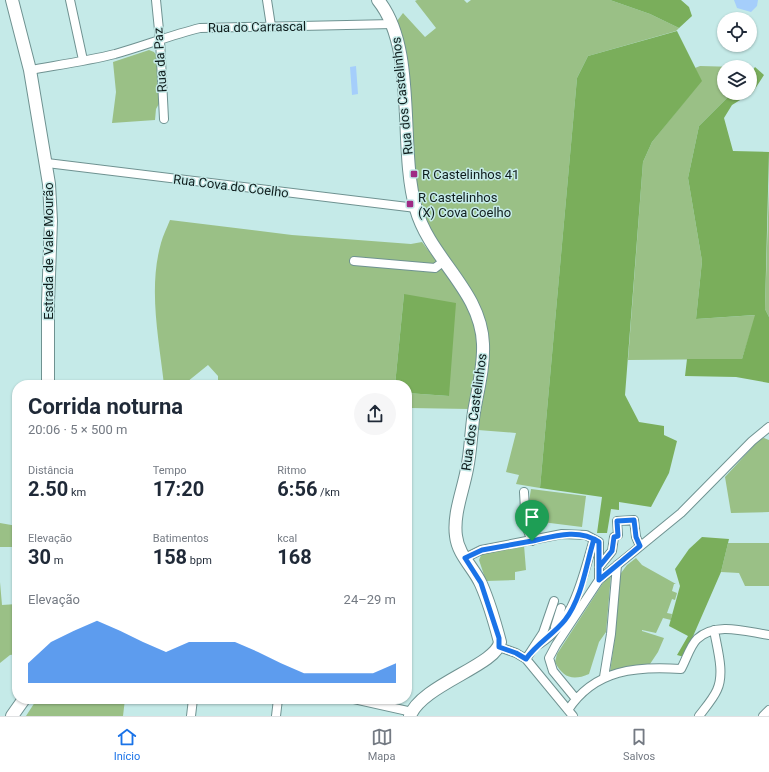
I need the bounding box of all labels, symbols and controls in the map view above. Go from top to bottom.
map controls [717,12,757,100]
button: locate [717,12,757,52]
street label: Rua do Carrascal [208,19,306,35]
street label: Rua da Paz [150,27,170,93]
street label: Rua dos Castelinhos [388,36,416,156]
button: layers [717,60,757,100]
place label: R Castelinhos 41 [422,167,519,182]
marker: R Castelinhos 41 [409,169,419,179]
street label: Rua Cova do Coelho [172,171,290,201]
street label: Estrada de Vale Mourão [41,182,56,320]
place label: R Castelinhos (X) Cova Coelho [418,190,511,220]
marker: R Castelinhos (X) Cova Coelho [405,199,415,209]
street label: Rua dos Castelinhos [458,352,490,472]
button: share [354,393,396,435]
text: Corrida noturna [28,394,183,419]
text: 20:06 · 5 × 500 m [28,422,127,437]
text: Distância [28,464,74,477]
text: Tempo [153,464,187,477]
text: Ritmo [277,464,306,477]
text: 2.50 [28,477,68,501]
text: 17:20 [153,477,204,501]
text: 6:56 [277,477,317,501]
text: km [68,486,86,499]
text: /km [317,486,340,499]
pin [515,500,549,541]
icon: arrive [521,506,543,528]
text: Elevação [28,532,72,545]
text: Batimentos [153,532,209,545]
text: kcal [277,532,297,545]
text: 30 [28,545,51,569]
text: 158 [153,545,187,569]
text: 168 [277,545,312,569]
text: m [51,554,63,567]
text: bpm [187,554,212,567]
text: Elevação [28,592,80,607]
text: 24–29 m [344,592,396,607]
tab: Início [114,726,140,763]
tab: Mapa [368,726,395,763]
tab: Salvos [623,726,655,763]

